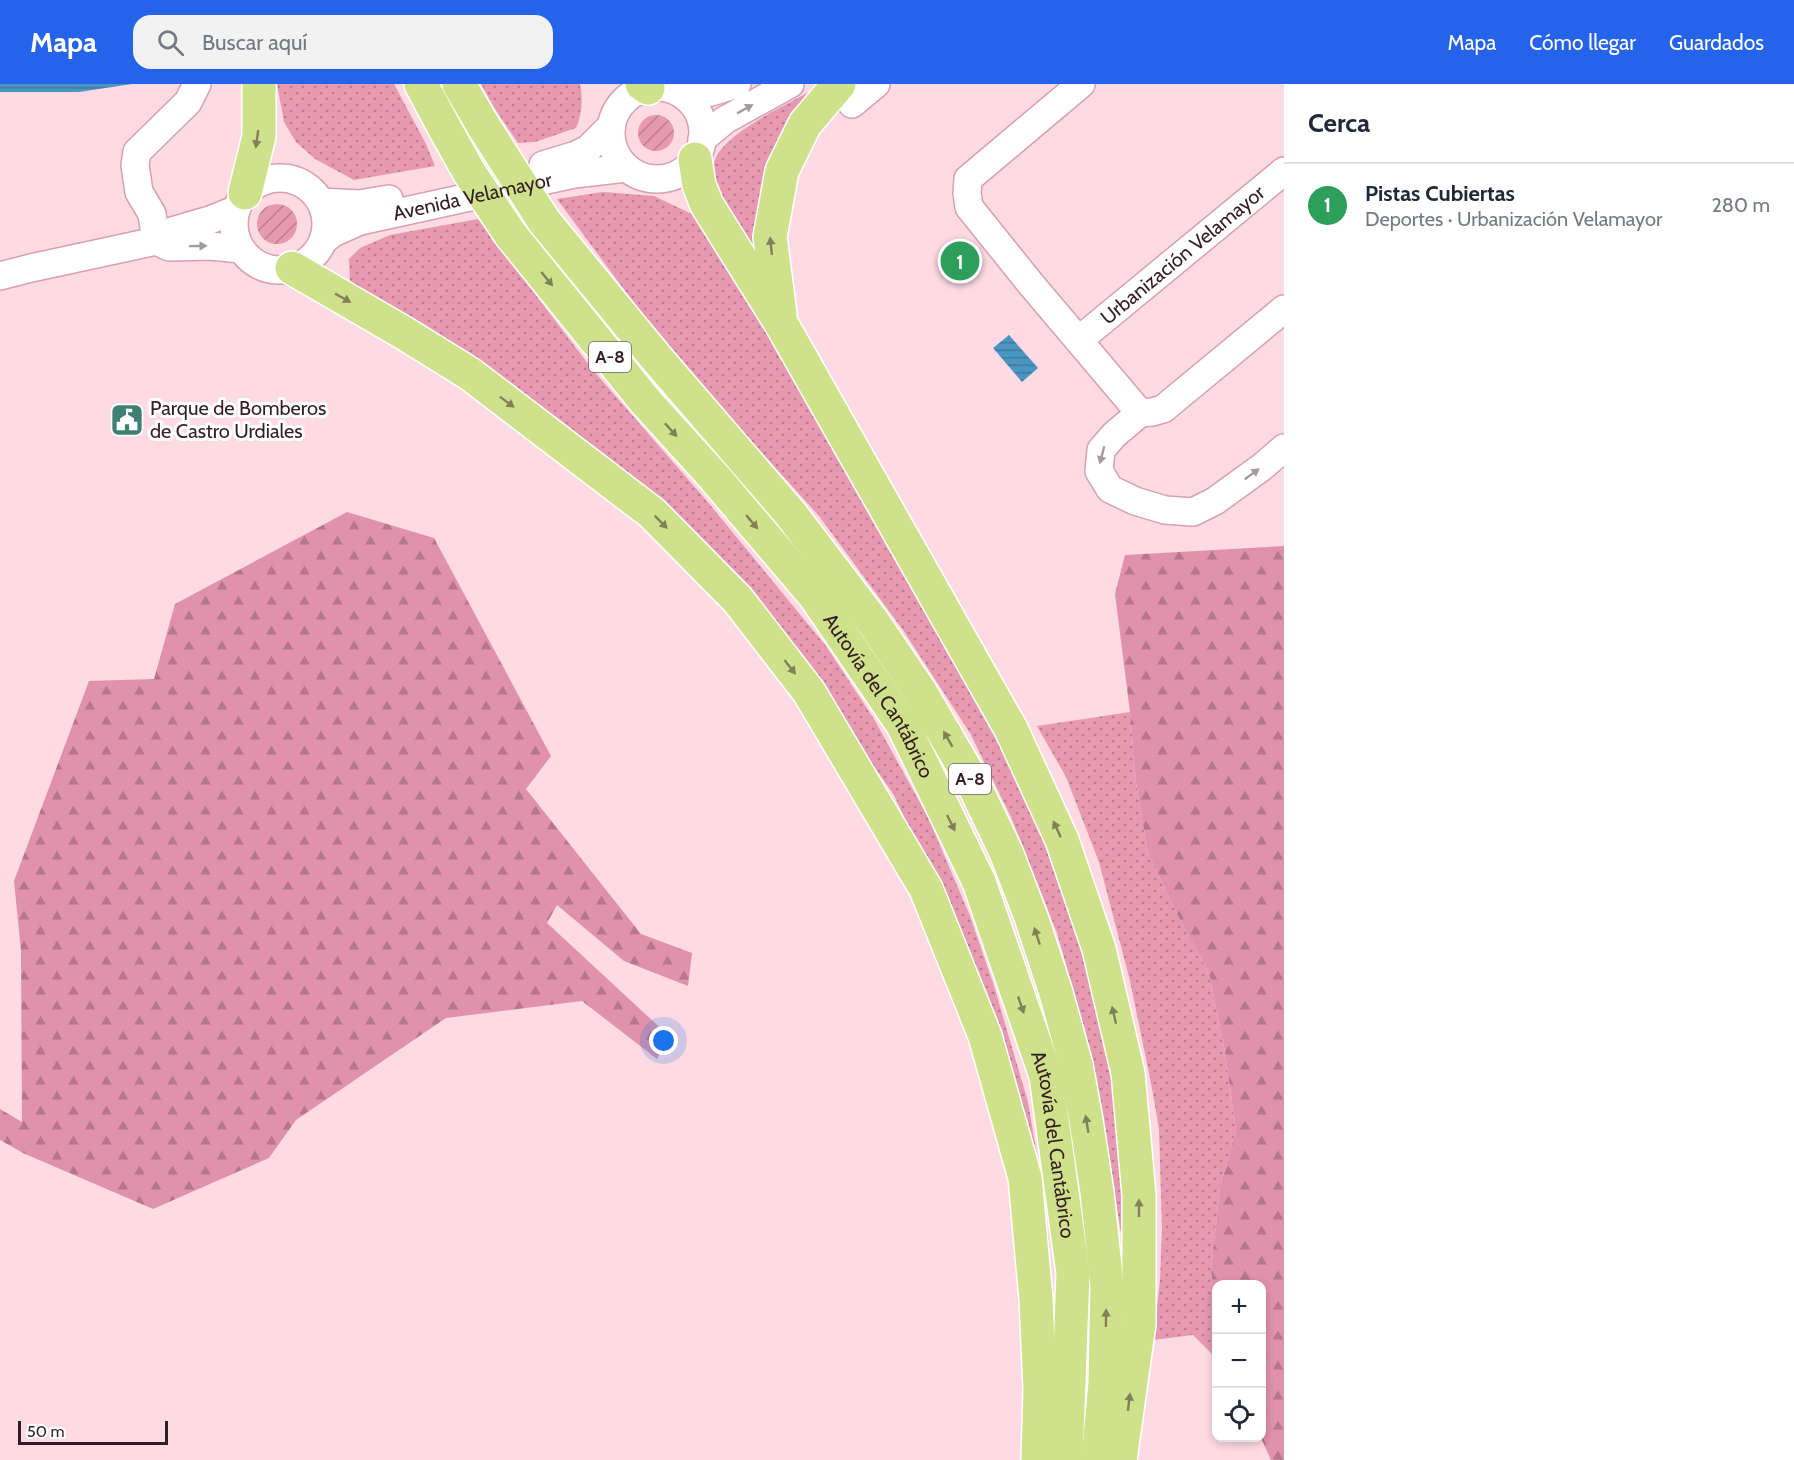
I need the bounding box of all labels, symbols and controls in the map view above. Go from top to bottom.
search box [133,15,553,69]
text: Mapa [30,25,97,59]
icon: search [154,26,187,59]
text: Buscar aquí [202,29,307,56]
text: Mapa [1448,30,1496,55]
text: Cómo llegar [1529,30,1636,55]
text: Guardados [1669,30,1764,55]
one-way arrow [736,104,753,114]
text: Cerca [1308,107,1370,139]
one-way arrow [253,130,262,149]
street label: Avenida Velamayor [391,167,555,225]
street label: Urbanización Velamayor [1096,180,1270,329]
text: Pistas Cubiertas [1365,180,1515,207]
text: 1 [1324,193,1331,217]
text: 280 m [1711,193,1770,217]
text: Deportes · Urbanización Velamayor [1365,207,1662,231]
one-way arrow [766,236,776,255]
pin: 1 [940,238,980,284]
one-way arrow [188,241,207,251]
one-way arrow [541,271,554,287]
one-way arrow [334,293,351,303]
road number: A-8 [589,342,631,372]
place label: Parque de Bomberos de Castro Urdiales [150,396,326,443]
one-way arrow [499,396,515,409]
public building icon: Parque de Bomberos de Castro Urdiales [109,402,145,438]
one-way arrow [664,422,677,437]
one-way arrow [1097,446,1107,464]
one-way arrow [1243,468,1259,480]
one-way arrow [745,514,758,530]
one-way arrow [653,515,667,529]
street label: Autovía del Cantábrico [818,609,939,782]
one-way arrow [784,660,796,675]
one-way arrow [944,731,954,748]
road number: A-8 [949,764,991,794]
one-way arrow [946,815,955,832]
one-way arrow [1052,820,1061,837]
one-way arrow [1032,927,1041,945]
one-way arrow [1017,996,1027,1014]
one-way arrow [1109,1006,1119,1024]
your location [649,1026,678,1055]
street label: Autovía del Cantábrico [1026,1047,1080,1240]
one-way arrow [1082,1114,1091,1133]
one-way arrow [1134,1198,1144,1217]
map controls [1212,1280,1266,1442]
button: + [1212,1280,1266,1334]
one-way arrow [1101,1308,1111,1327]
button: − [1212,1334,1266,1388]
button: locate [1212,1388,1266,1442]
one-way arrow [1124,1393,1134,1412]
scale bar [18,1418,168,1446]
text: 50 m [27,1422,64,1441]

